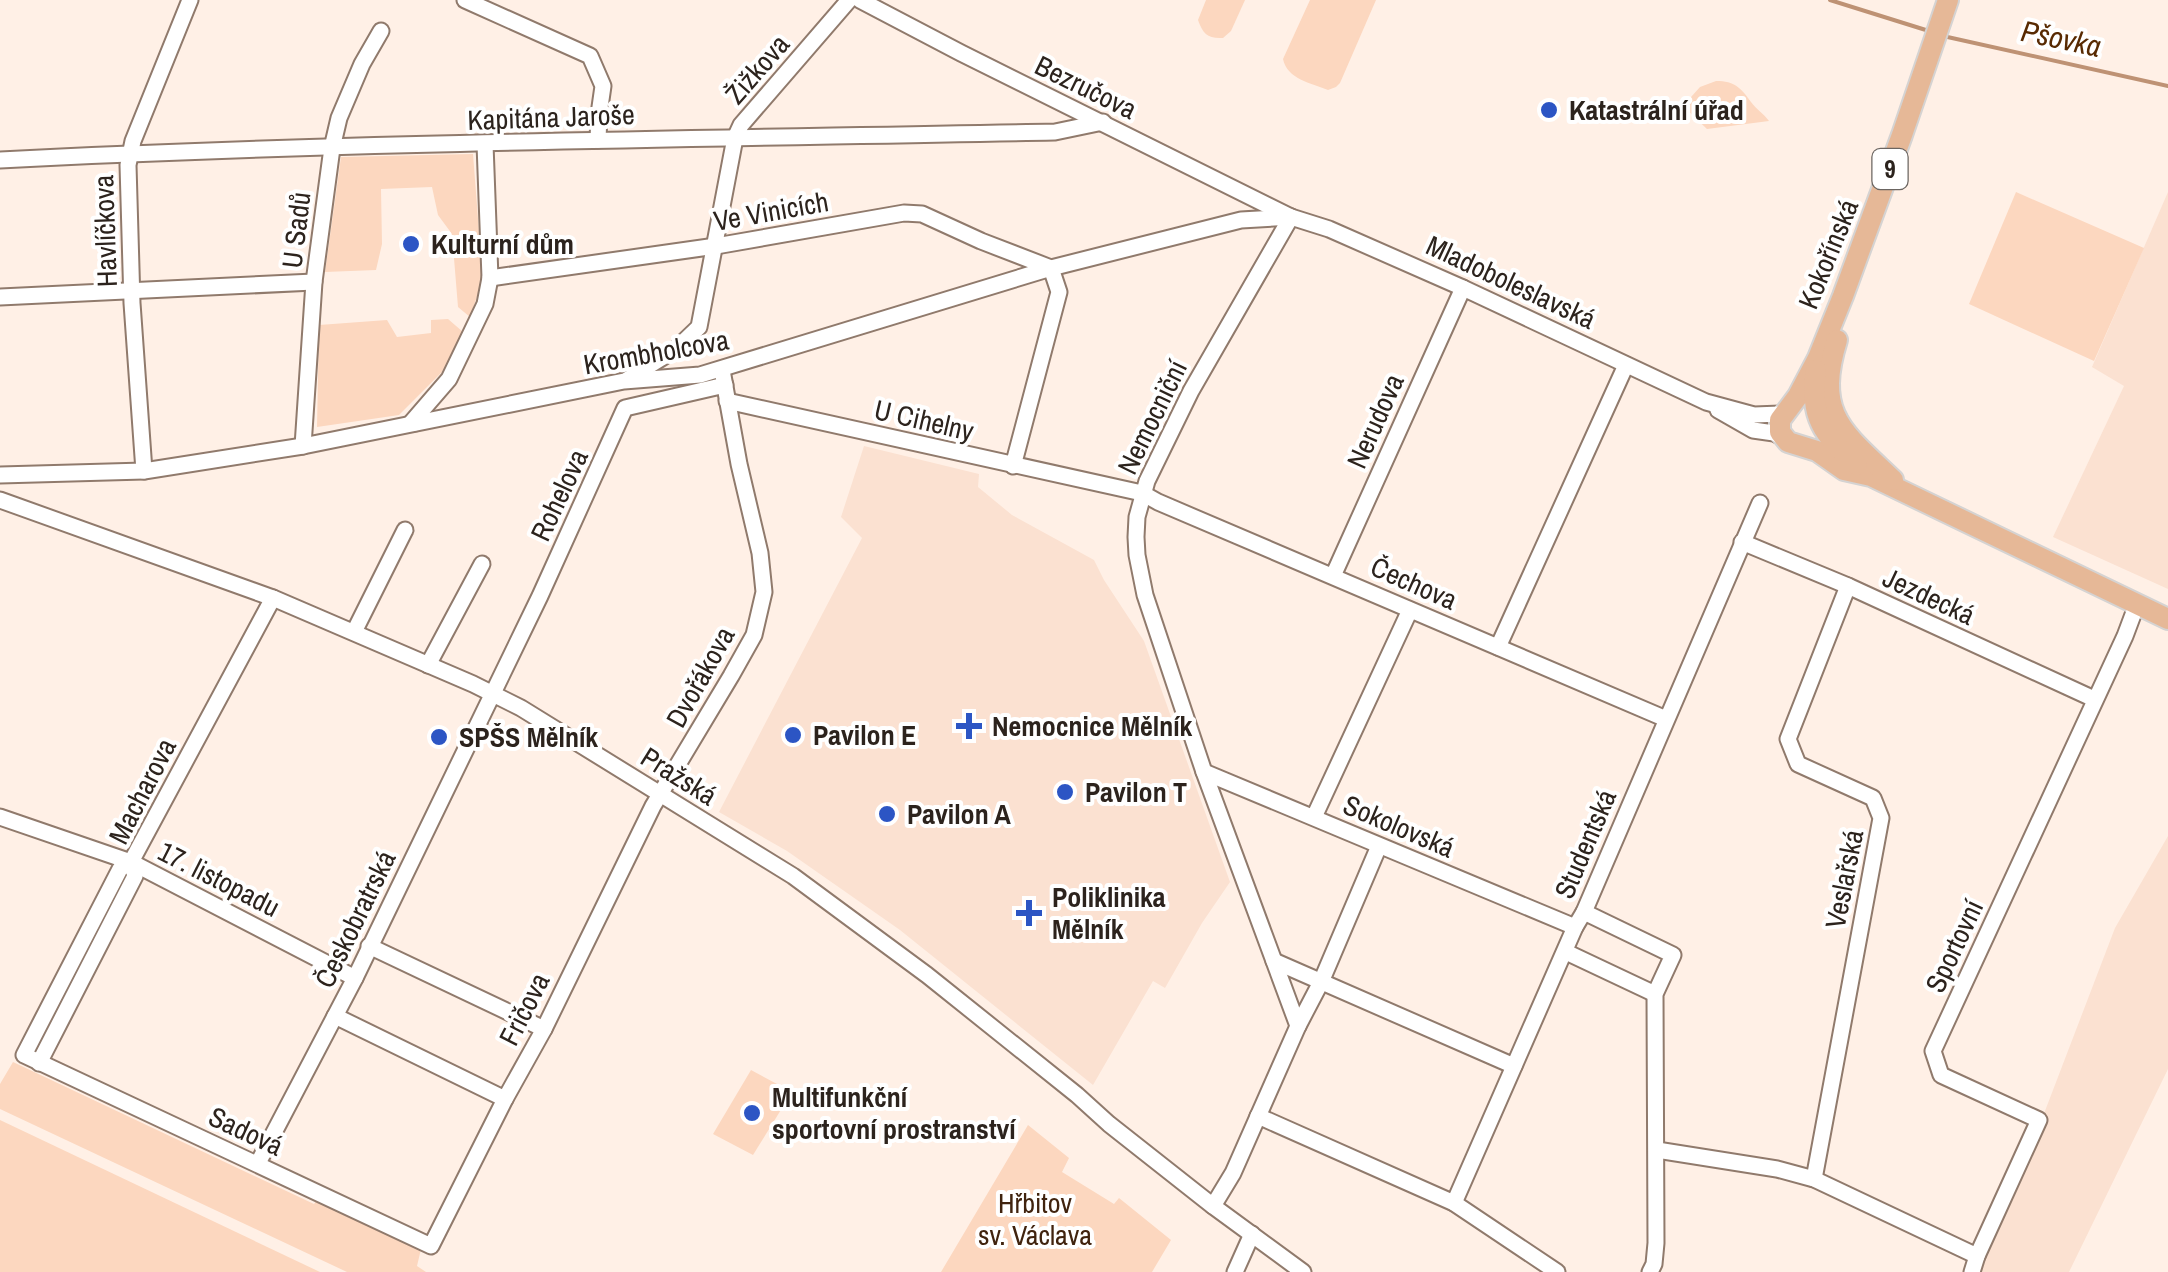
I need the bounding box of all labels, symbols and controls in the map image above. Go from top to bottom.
water label: Pšovka [2018,10,2105,66]
street label: Žižkova [716,26,798,112]
street label: Bezručova [1029,46,1143,128]
place label: Katastrální úřad [1569,91,1744,129]
street label: Kapitána Jaroše [467,95,635,139]
marker: Katastrální úřad [1538,99,1560,121]
road number: 9 [1872,149,1908,189]
street label: Havlíčkova [84,174,126,288]
street label: Ve Vinicích [711,182,831,240]
street label: U Sadů [272,190,320,270]
street label: Kokořínská [1789,193,1867,314]
place label: Kulturní dům [431,225,574,263]
street label: Mladoboleslavská [1420,226,1602,338]
marker: Kulturní dům [400,233,422,255]
street label: Krombholcova [580,321,732,383]
street label: Nemocniční [1108,353,1196,480]
street label: Nerudova [1337,368,1413,474]
street label: U Cihelny [871,390,978,450]
street label: Rohelova [521,443,597,547]
street label: Čechova [1365,547,1463,619]
street label: Jezdecká [1877,558,1981,634]
street label: Dvořákova [657,620,743,734]
place label: Nemocnice Mělník [992,707,1193,745]
marker: Nemocnice Mělník [956,713,982,739]
place label: Pavilon E [813,716,916,754]
place label: SPŠS Mělník [459,718,598,756]
marker: Pavilon E [782,724,804,746]
marker: SPŠS Mělník [428,726,450,748]
street label: Macharova [99,732,185,850]
street label: Pražská [634,738,724,814]
place label: Pavilon T [1085,773,1187,811]
marker: Pavilon T [1054,781,1076,803]
street label: Studentská [1545,783,1625,904]
street label: Sokolovská [1338,786,1461,867]
place label: Pavilon A [907,795,1011,833]
marker: Pavilon A [876,803,898,825]
street label: Veslařská [1816,826,1872,931]
street label: 17. listopadu [152,832,286,926]
street label: Českobratrská [305,844,405,994]
place label: Poliklinika Mělník [1052,878,1166,948]
street label: Sportovní [1916,893,1992,999]
marker: Poliklinika Mělník [1016,900,1042,926]
street label: Fričova [490,966,558,1052]
place label: Multifunkční sportovní prostranství [772,1078,1017,1148]
street label: Sadová [203,1097,290,1165]
marker: Multifunkční sportovní prostranství [741,1102,763,1124]
park label: Hřbitov sv. Václava [978,1184,1092,1254]

